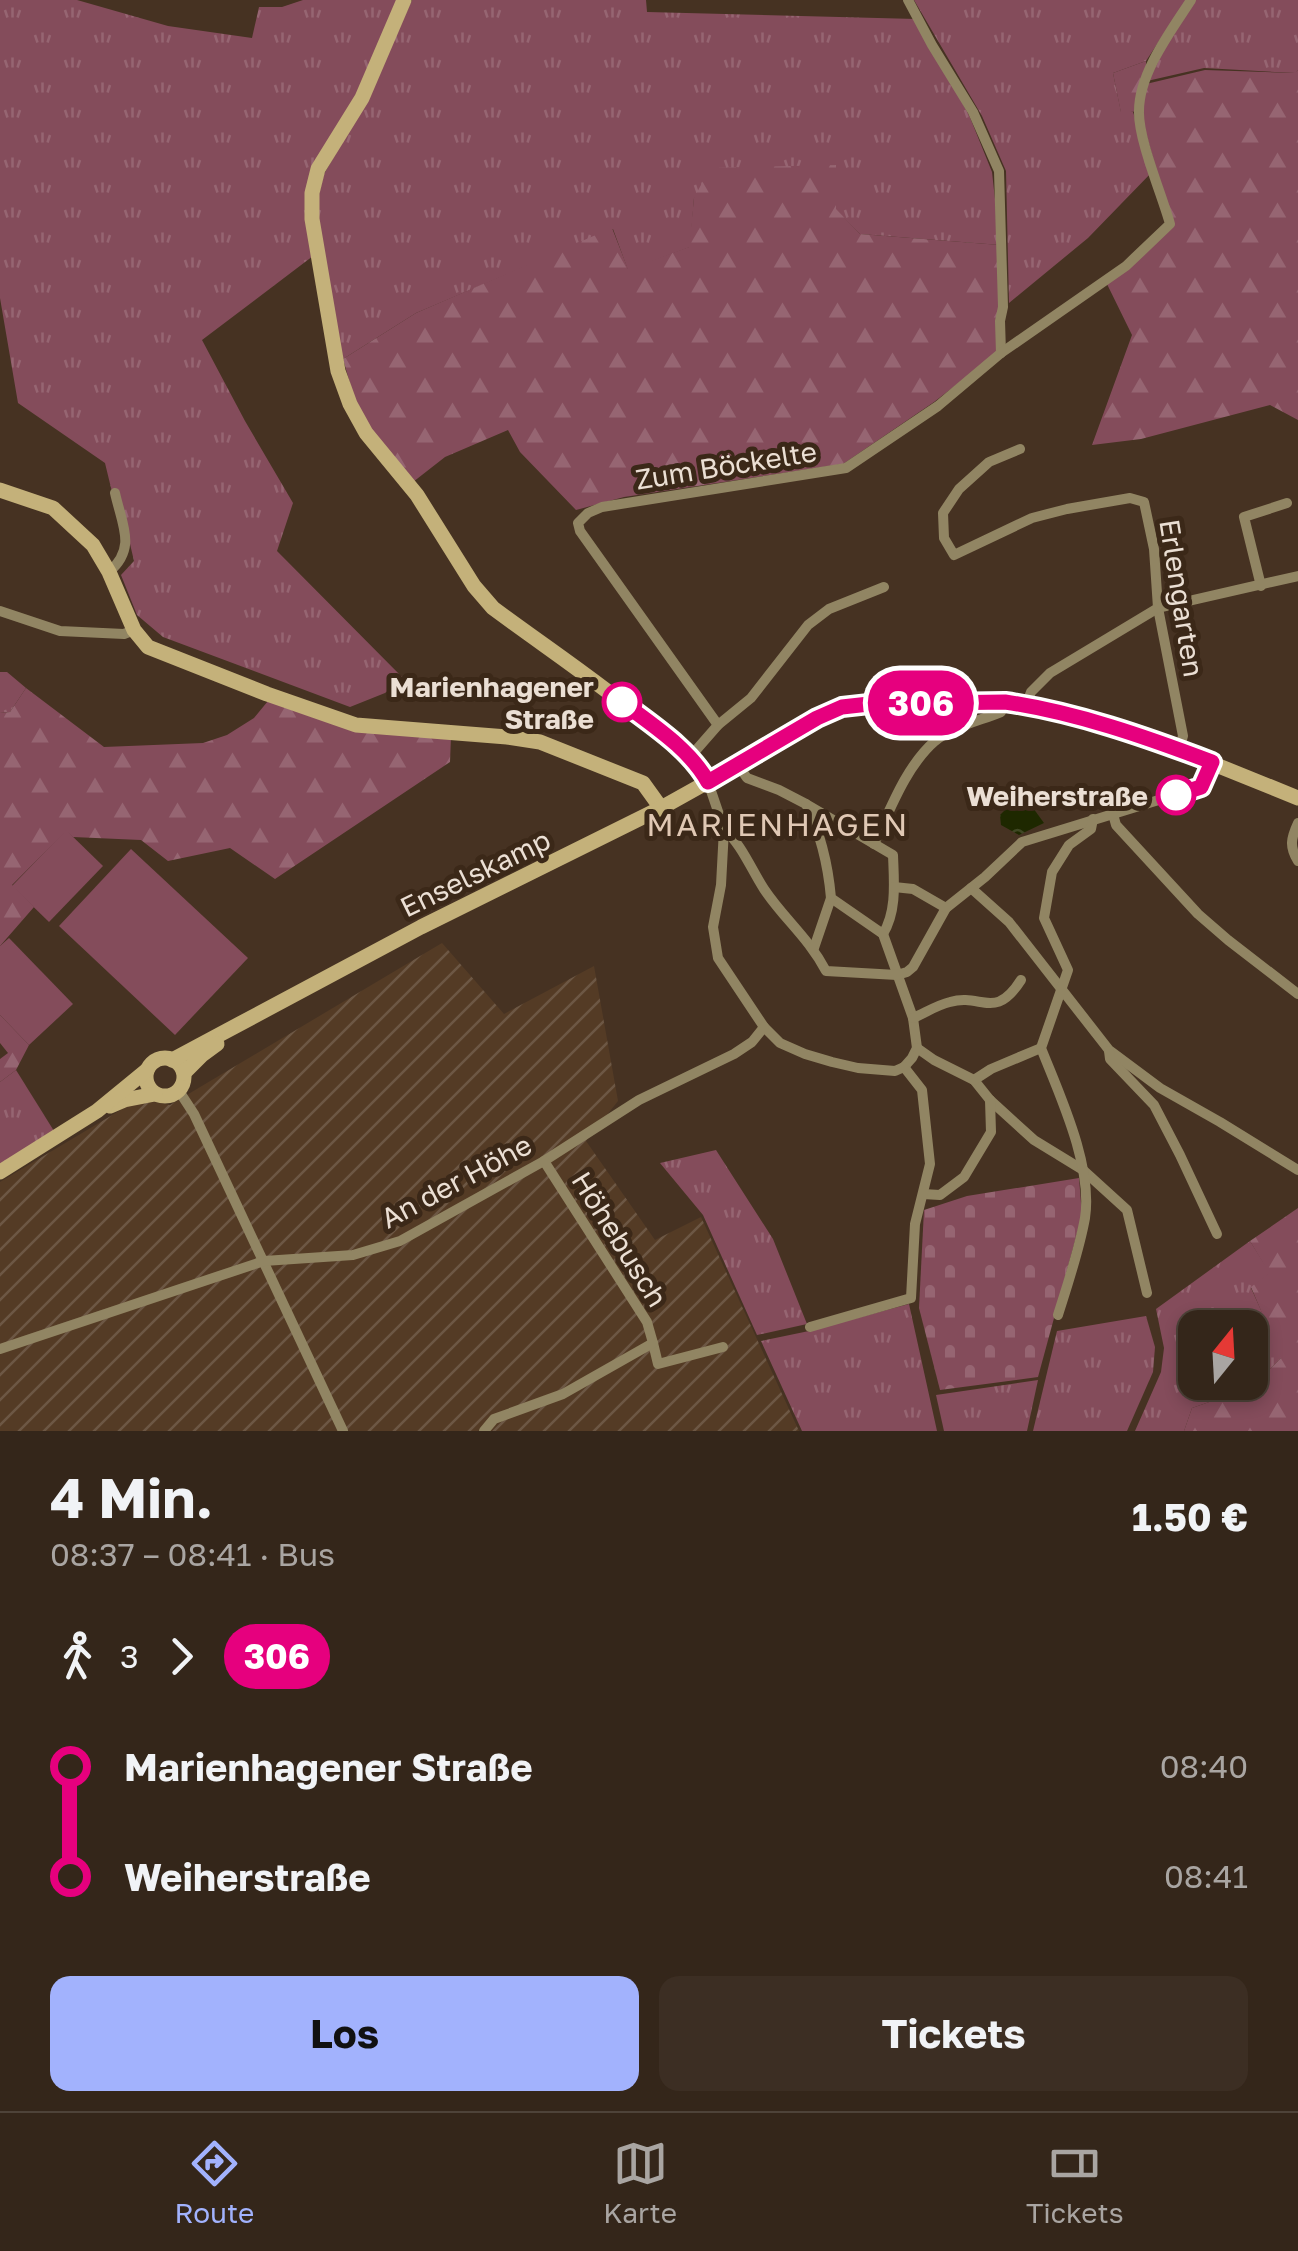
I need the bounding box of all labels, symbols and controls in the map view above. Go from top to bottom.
street label: Zum Böckelte [633,434,819,496]
street label: Erlengarten [1153,517,1211,679]
place label: Marienhagener Straße [389,670,594,735]
line badge: 306 [864,670,978,736]
text: 306 [888,682,954,724]
marker: Marienhagener Straße [603,683,641,721]
marker: Weiherstraße [1157,776,1195,814]
place label: Weiherstraße [966,779,1148,812]
district label: MARIENHAGEN [646,805,910,843]
street label: Enselskamp [395,823,555,923]
street label: An der Höhe [375,1127,537,1235]
street label: Höhebusch [565,1165,675,1313]
north arrow [1178,1310,1268,1400]
map controls [1178,1310,1268,1400]
text: 4 Min. [50,1464,213,1530]
text: 1.50 € [1132,1494,1248,1539]
text: 08:37 – 08:41 · Bus [50,1535,335,1573]
icon: walk [50,1629,105,1684]
icon: forward [154,1629,209,1684]
text: 306 [244,1635,310,1677]
text: 3 [120,1637,139,1675]
text: Marienhagener Straße [124,1744,533,1789]
text: 08:40 [1160,1747,1248,1785]
text: Weiherstraße [124,1854,371,1899]
text: 08:41 [1164,1857,1248,1895]
button: Los [50,1976,639,2091]
button: Tickets [659,1976,1248,2091]
tab: Route [174,2136,254,2229]
tab: Karte [603,2136,677,2229]
tab: Tickets [1026,2136,1124,2229]

